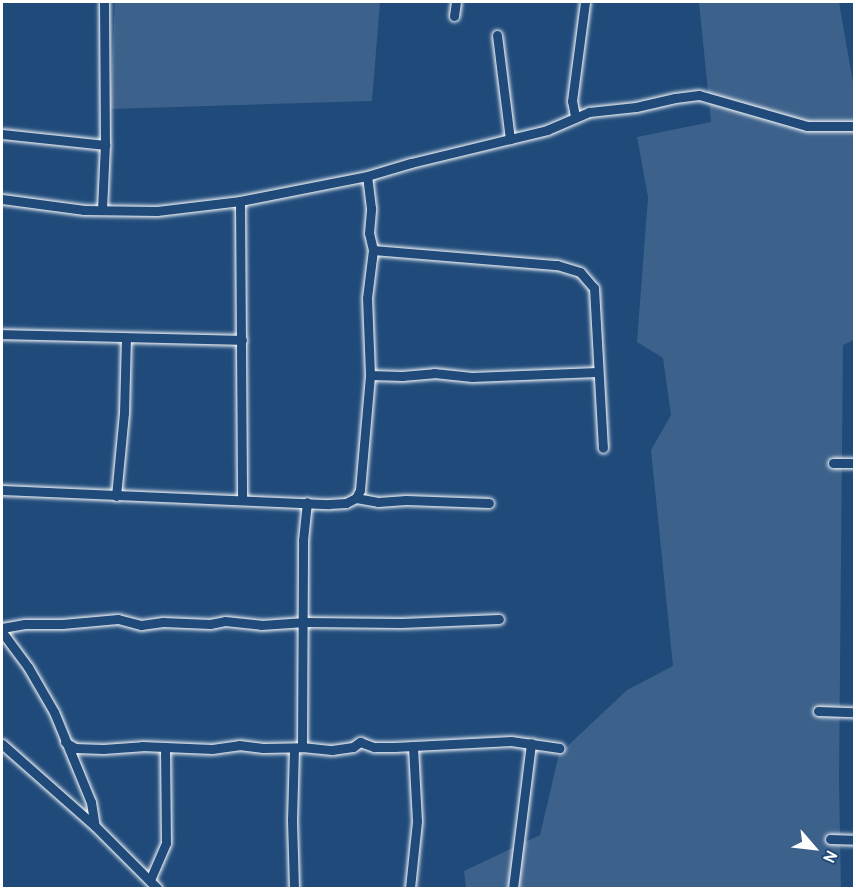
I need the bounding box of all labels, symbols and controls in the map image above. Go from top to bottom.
north arrow [784,818,844,878]
text: N [819,847,841,866]

